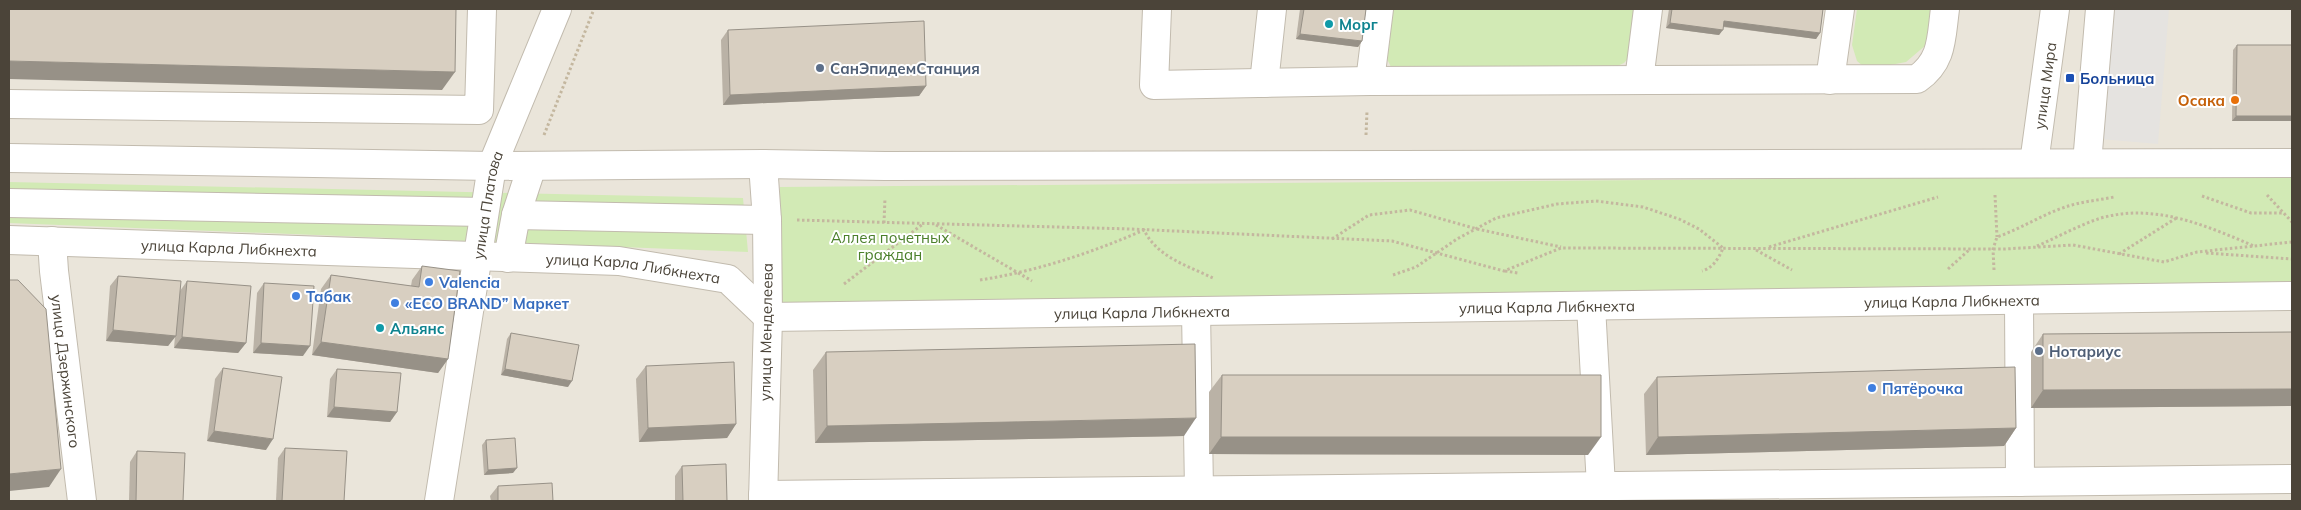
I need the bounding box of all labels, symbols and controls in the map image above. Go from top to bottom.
place label: Морг [1339,15,1378,34]
marker: Морг [1323,18,1335,30]
street label: улица Мира [2029,41,2060,130]
place label: СанЭпидемСтанция [830,59,980,78]
marker: СанЭпидемСтанция [814,62,826,74]
place label: Больница [2080,69,2154,88]
marker: Больница [2064,72,2076,84]
place label: Осака [2178,91,2225,110]
marker: Осака [2229,94,2241,106]
street label: улица Платова [468,148,507,261]
park label: Аллея почетных граждан [831,228,949,264]
street label: улица Карла Либкнехта [141,235,317,260]
street label: улица Карла Либкнехта [545,249,722,287]
street label: улица Менделеева [755,263,777,401]
place label: Valencia [438,273,500,292]
marker: Valencia [423,276,435,288]
place label: Табак [306,287,351,306]
marker: Табак [290,290,302,302]
street label: улица Карла Либкнехта [1864,290,2040,311]
street label: улица Дзержинского [47,293,85,449]
place label: «ECO BRAND” Маркет [405,294,570,313]
street label: улица Карла Либкнехта [1459,296,1635,317]
marker: «ECO BRAND” Маркет [389,297,401,309]
street label: улица Карла Либкнехта [1054,301,1230,323]
place label: Альянс [390,319,445,338]
marker: Альянс [374,322,386,334]
place label: Нотариус [2049,342,2121,361]
marker: Нотариус [2033,345,2045,357]
place label: Пятёрочка [1882,379,1963,398]
marker: Пятёрочка [1866,382,1878,394]

